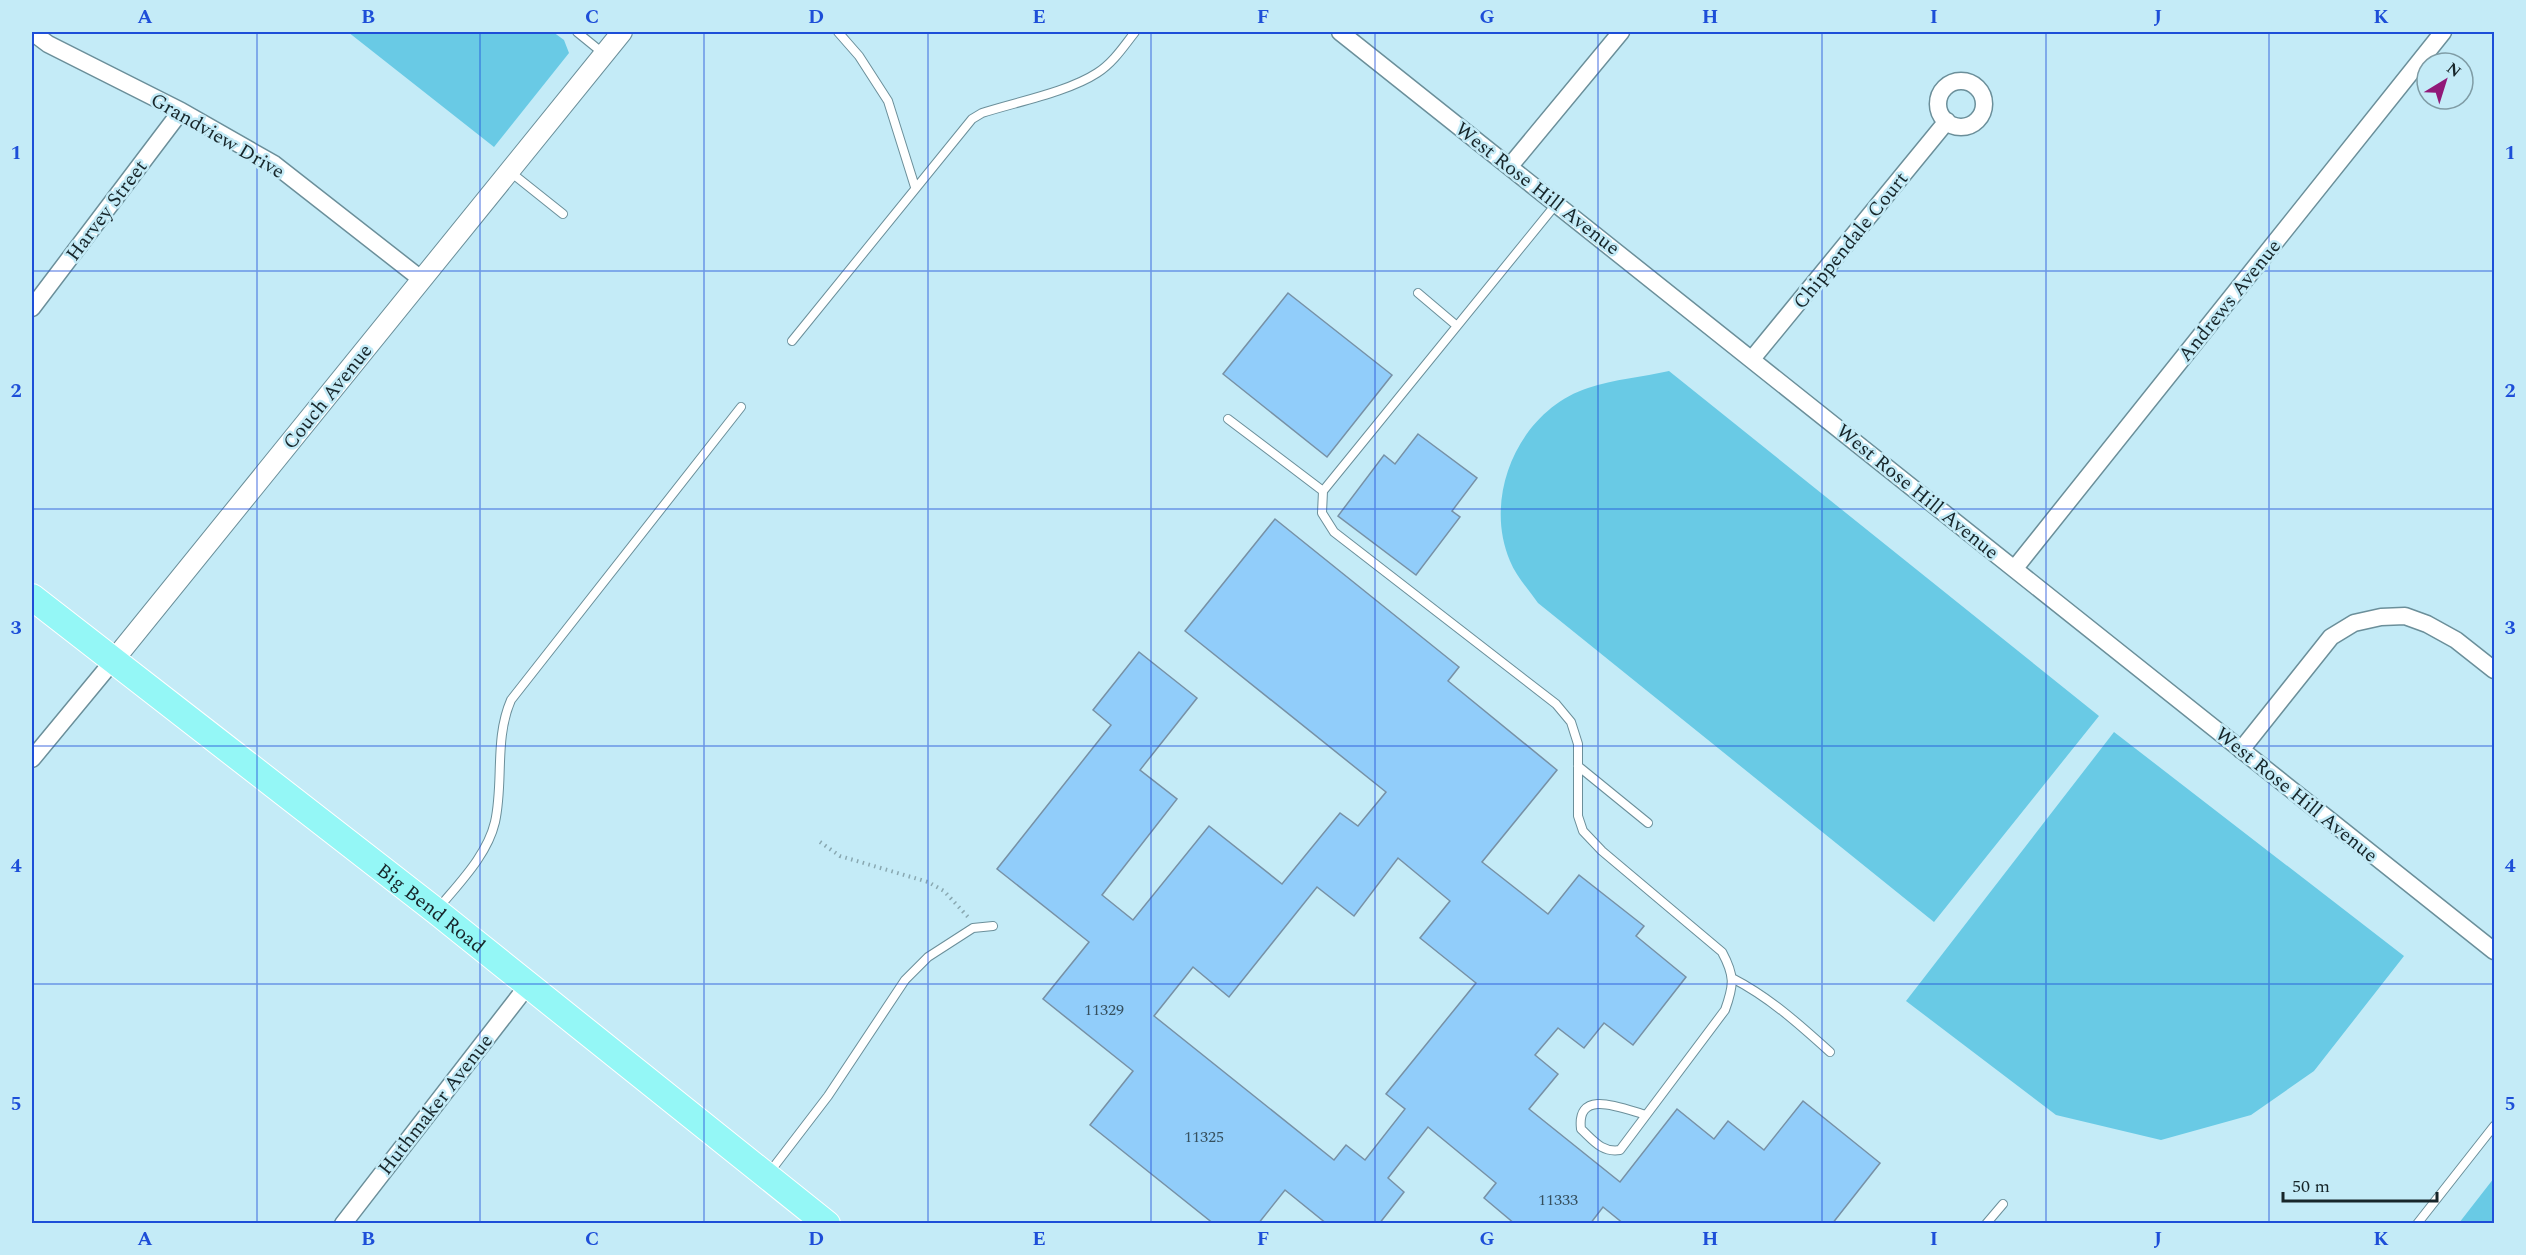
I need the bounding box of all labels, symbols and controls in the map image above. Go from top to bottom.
text: A [137,2,153,32]
text: B [361,2,375,32]
text: C [585,2,599,32]
text: D [808,2,824,32]
text: E [1032,2,1046,32]
text: F [1257,2,1269,32]
text: G [1479,2,1495,32]
text: H [1702,2,1718,32]
text: I [1930,2,1938,32]
text: J [2154,2,2162,32]
text: K [2373,2,2389,32]
north arrow [2415,51,2475,111]
text: N [2441,56,2466,83]
street label: Grandview Drive [145,85,290,187]
street label: West Rose Hill Avenue [1449,115,1626,263]
text: 1 [10,138,22,168]
text: 1 [2504,138,2516,168]
street label: Harvey Street [59,154,155,268]
street label: Chippendale Court [1786,165,1916,316]
street label: Andrews Avenue [2171,233,2289,368]
street label: Couch Avenue [276,337,380,456]
text: 2 [10,376,22,406]
text: 2 [2504,376,2516,406]
street label: West Rose Hill Avenue [1829,417,2005,567]
text: 3 [10,613,22,643]
text: 3 [2504,613,2516,643]
street label: West Rose Hill Avenue [2208,720,2384,870]
text: 4 [10,851,22,881]
text: 4 [2504,851,2516,881]
street label: Big Bend Road [370,856,492,961]
house number: 11329 [1084,998,1124,1022]
street label: Huthmaker Avenue [371,1027,501,1182]
text: 5 [10,1089,22,1119]
text: 5 [2504,1089,2516,1119]
house number: 11325 [1184,1125,1224,1149]
scale bar [2283,1165,2438,1203]
text: 50 m [2292,1173,2330,1200]
house number: 11333 [1538,1188,1578,1212]
text: A [137,1224,153,1254]
text: B [361,1224,375,1254]
text: C [585,1224,599,1254]
text: D [808,1224,824,1254]
text: E [1032,1224,1046,1254]
text: F [1257,1224,1269,1254]
text: G [1479,1224,1495,1254]
text: H [1702,1224,1718,1254]
text: I [1930,1224,1938,1254]
text: J [2154,1224,2162,1254]
text: K [2373,1224,2389,1254]

